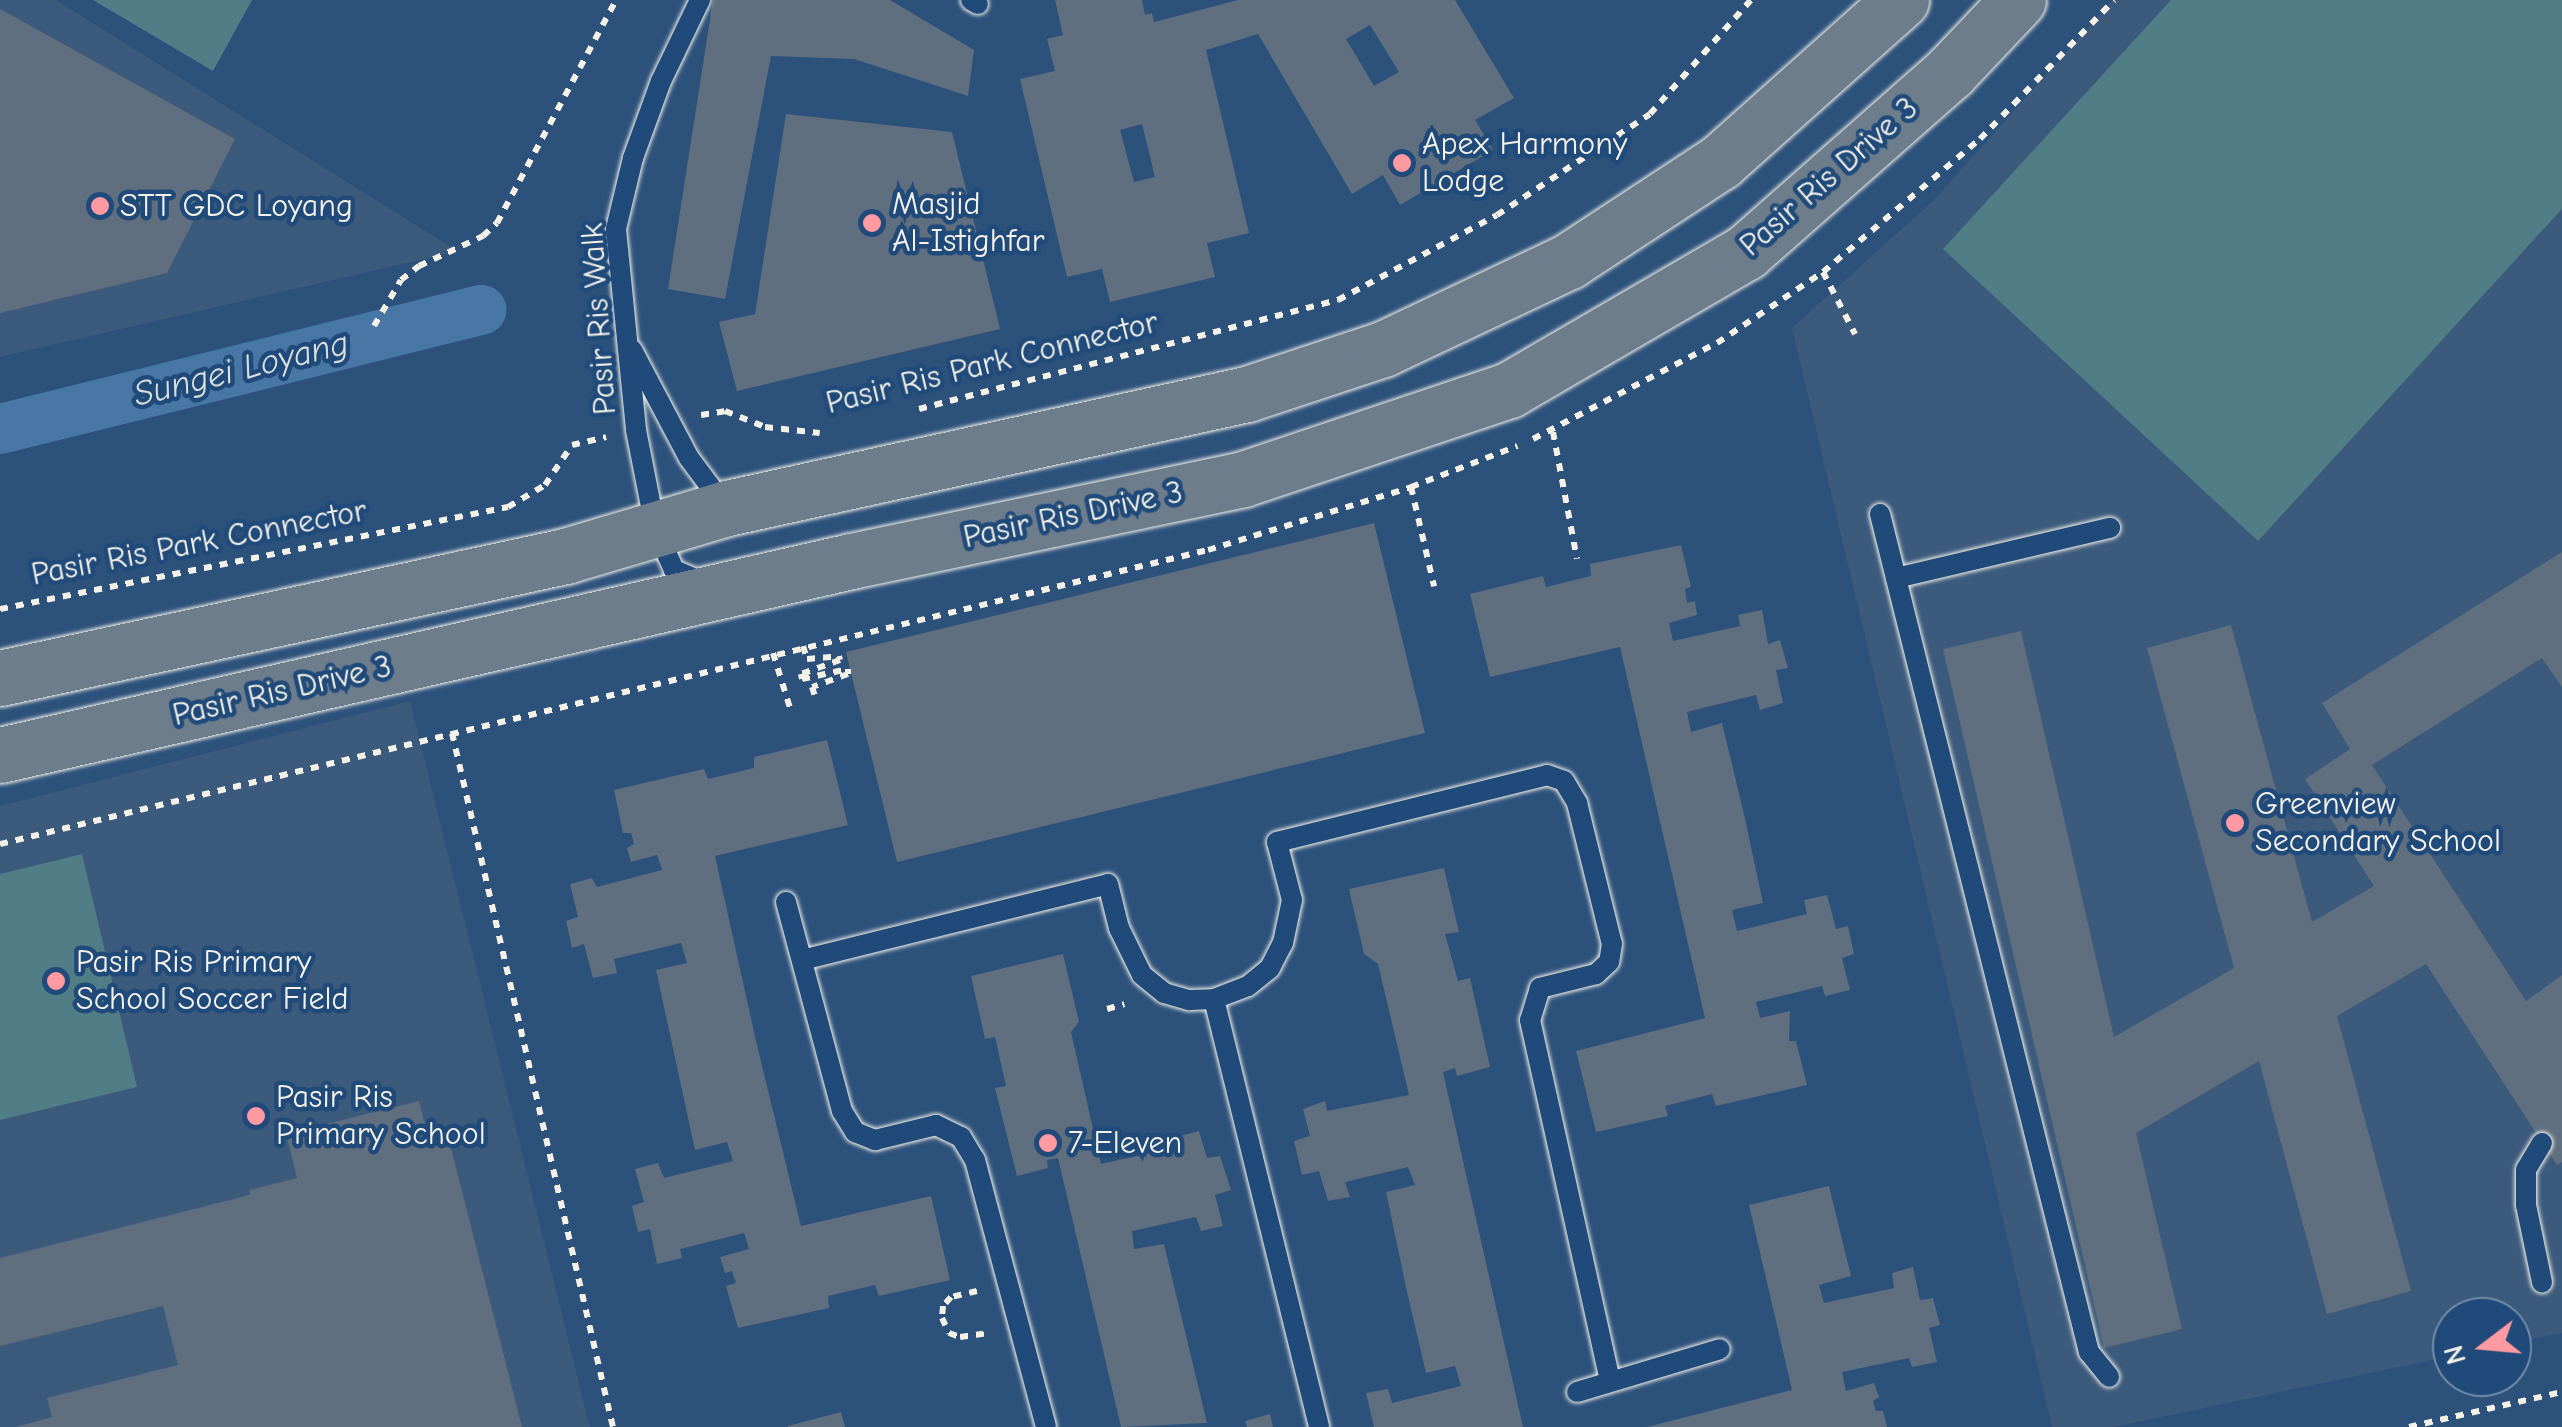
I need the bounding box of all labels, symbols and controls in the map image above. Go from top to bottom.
street label: Pasir Ris Drive 3 [1732,89,1926,265]
place label: Apex Harmony Lodge [1422,126,1627,201]
marker: Apex Harmony Lodge [1391,152,1413,174]
place label: Masjid Al-Istighfar [892,186,1044,261]
place label: STT GDC Loyang [120,187,353,225]
marker: STT GDC Loyang [89,195,111,217]
marker: Masjid Al-Istighfar [861,212,883,234]
street label: Pasir Ris Walk [573,222,625,416]
street label: Pasir Ris Park Connector [822,303,1162,423]
water label: Sungei Loyang [129,322,353,416]
street label: Pasir Ris Drive 3 [960,473,1186,557]
street label: Pasir Ris Park Connector [28,492,370,594]
street label: Pasir Ris Drive 3 [169,647,395,735]
place label: Greenview Secondary School [2255,786,2501,861]
marker: Greenview Secondary School [2224,812,2246,834]
place label: Pasir Ris Primary School Soccer Field [76,944,348,1019]
marker: Pasir Ris Primary School Soccer Field [45,970,67,992]
place label: Pasir Ris Primary School [276,1079,486,1154]
marker: Pasir Ris Primary School [245,1105,267,1127]
place label: 7-Eleven [1068,1124,1182,1162]
marker: 7-Eleven [1037,1132,1059,1154]
north arrow [2432,1297,2532,1397]
text: N [2437,1342,2473,1368]

